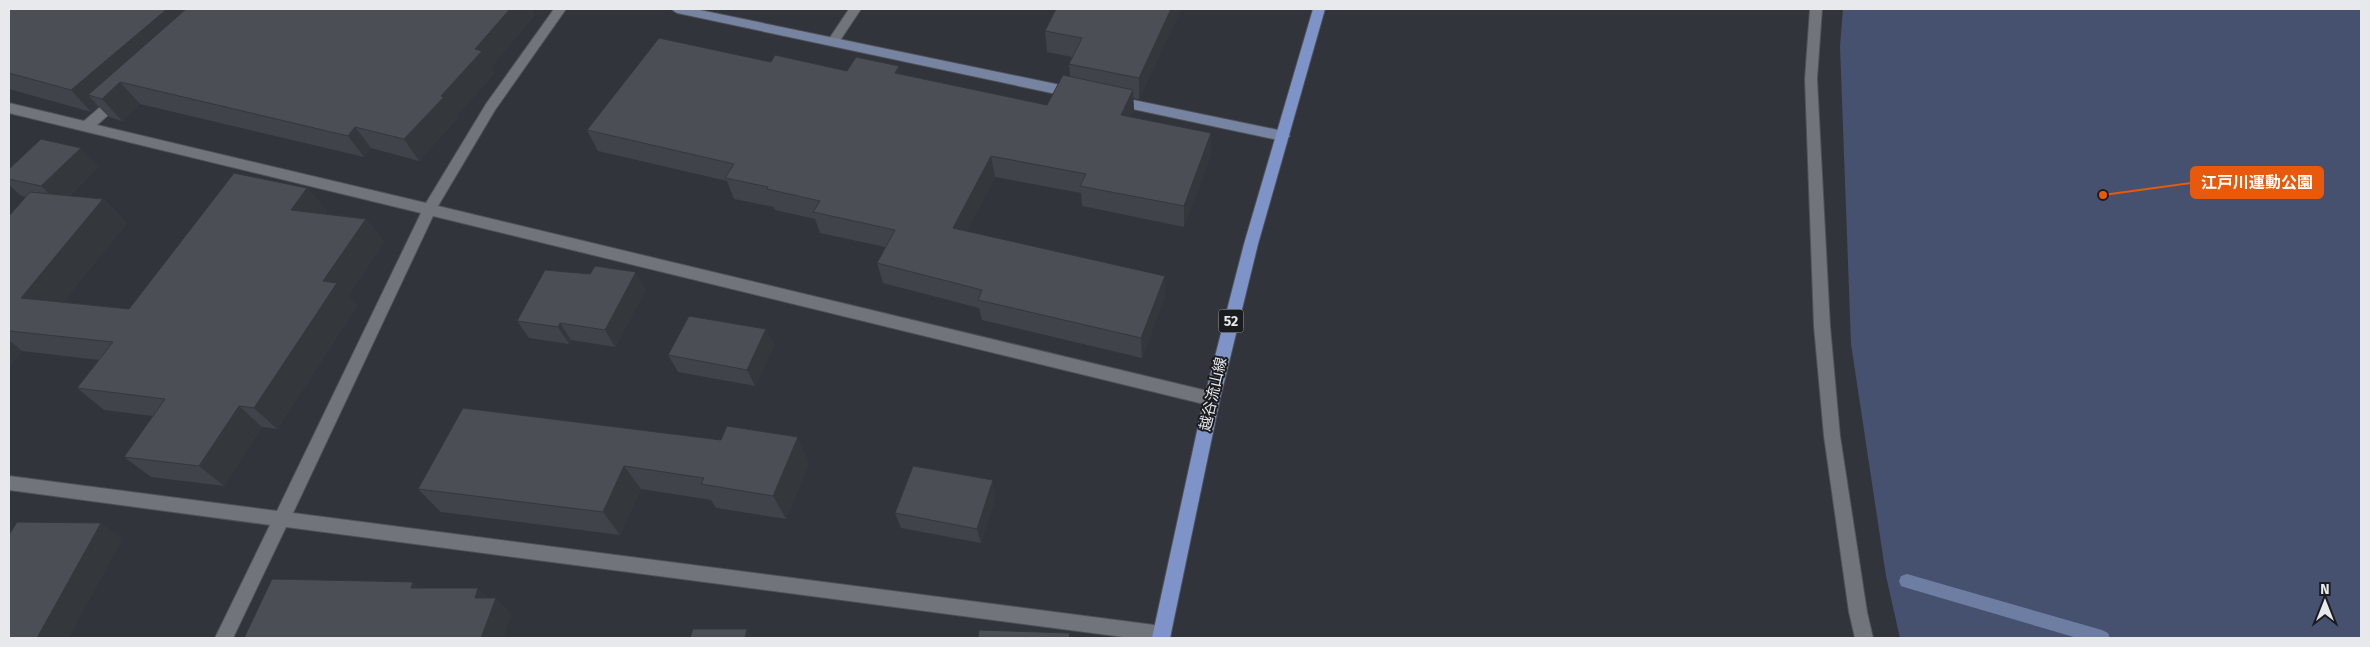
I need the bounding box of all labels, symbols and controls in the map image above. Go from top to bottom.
callout: 江戸川運動公園 [2191,167,2323,198]
text: 江戸川運動公園 [2201,173,2313,192]
road number: 52 [1218,310,1244,332]
street label: 越谷流山線 [1196,355,1230,434]
north arrow [2300,577,2350,627]
text: N [2320,581,2330,598]

